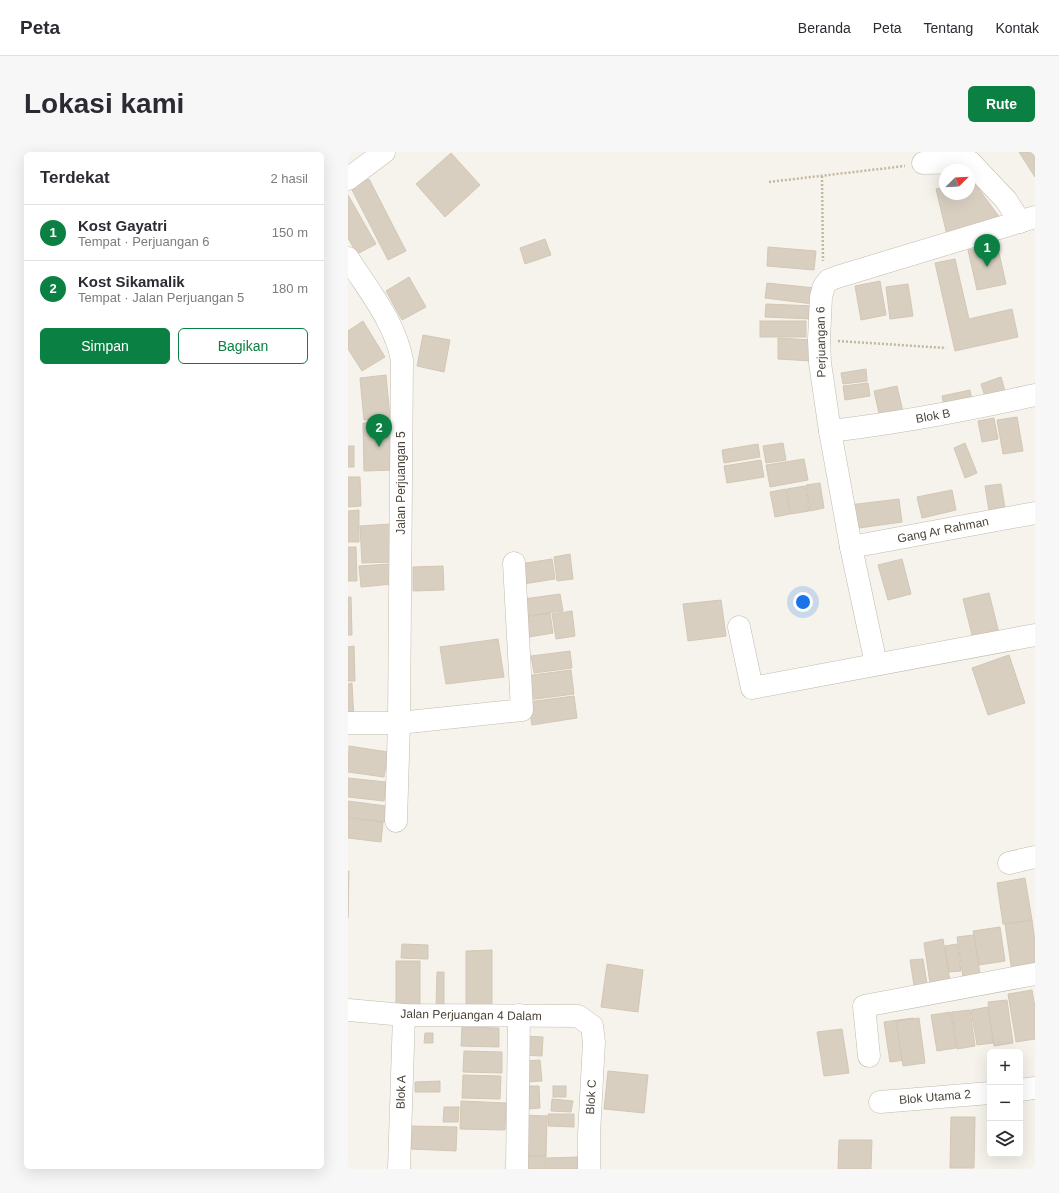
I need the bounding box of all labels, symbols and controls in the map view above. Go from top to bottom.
text: Peta [20,17,60,38]
text: Beranda [798,20,851,36]
text: Peta [873,20,902,36]
text: Tentang [924,20,973,36]
text: Kontak [995,20,1039,36]
button: Rute [968,86,1035,122]
text: Lokasi kami [24,88,184,119]
north arrow [939,164,975,200]
text: Terdekat [40,168,110,187]
text: 2 hasil [270,171,308,186]
text: Kost Gayatri [78,217,167,234]
text: 1 [49,225,57,240]
text: 150 m [272,225,308,240]
text: Tempat · Perjuangan 6 [78,234,210,249]
pin: 1 [974,234,1000,267]
text: Kost Sikamalik [78,273,185,290]
text: 2 [49,281,57,296]
text: 180 m [272,281,308,296]
text: Tempat · Jalan Perjuangan 5 [78,290,244,305]
street label: Perjuangan 6 [813,306,829,378]
button: Simpan [40,328,170,364]
button: Bagikan [178,328,308,364]
street label: Blok B [915,406,951,426]
pin: 2 [366,414,392,447]
street label: Jalan Perjuangan 5 [394,431,408,535]
street label: Gang Ar Rahman [896,514,990,546]
your location [793,592,813,612]
street label: Jalan Perjuangan 4 Dalam [400,1007,542,1023]
map controls [987,1049,1023,1157]
button: + [987,1049,1023,1085]
street label: Blok A [393,1075,409,1109]
street label: Blok C [583,1079,599,1115]
button: − [987,1085,1023,1121]
street label: Blok Utama 2 [899,1087,972,1107]
button: layers [987,1121,1023,1157]

